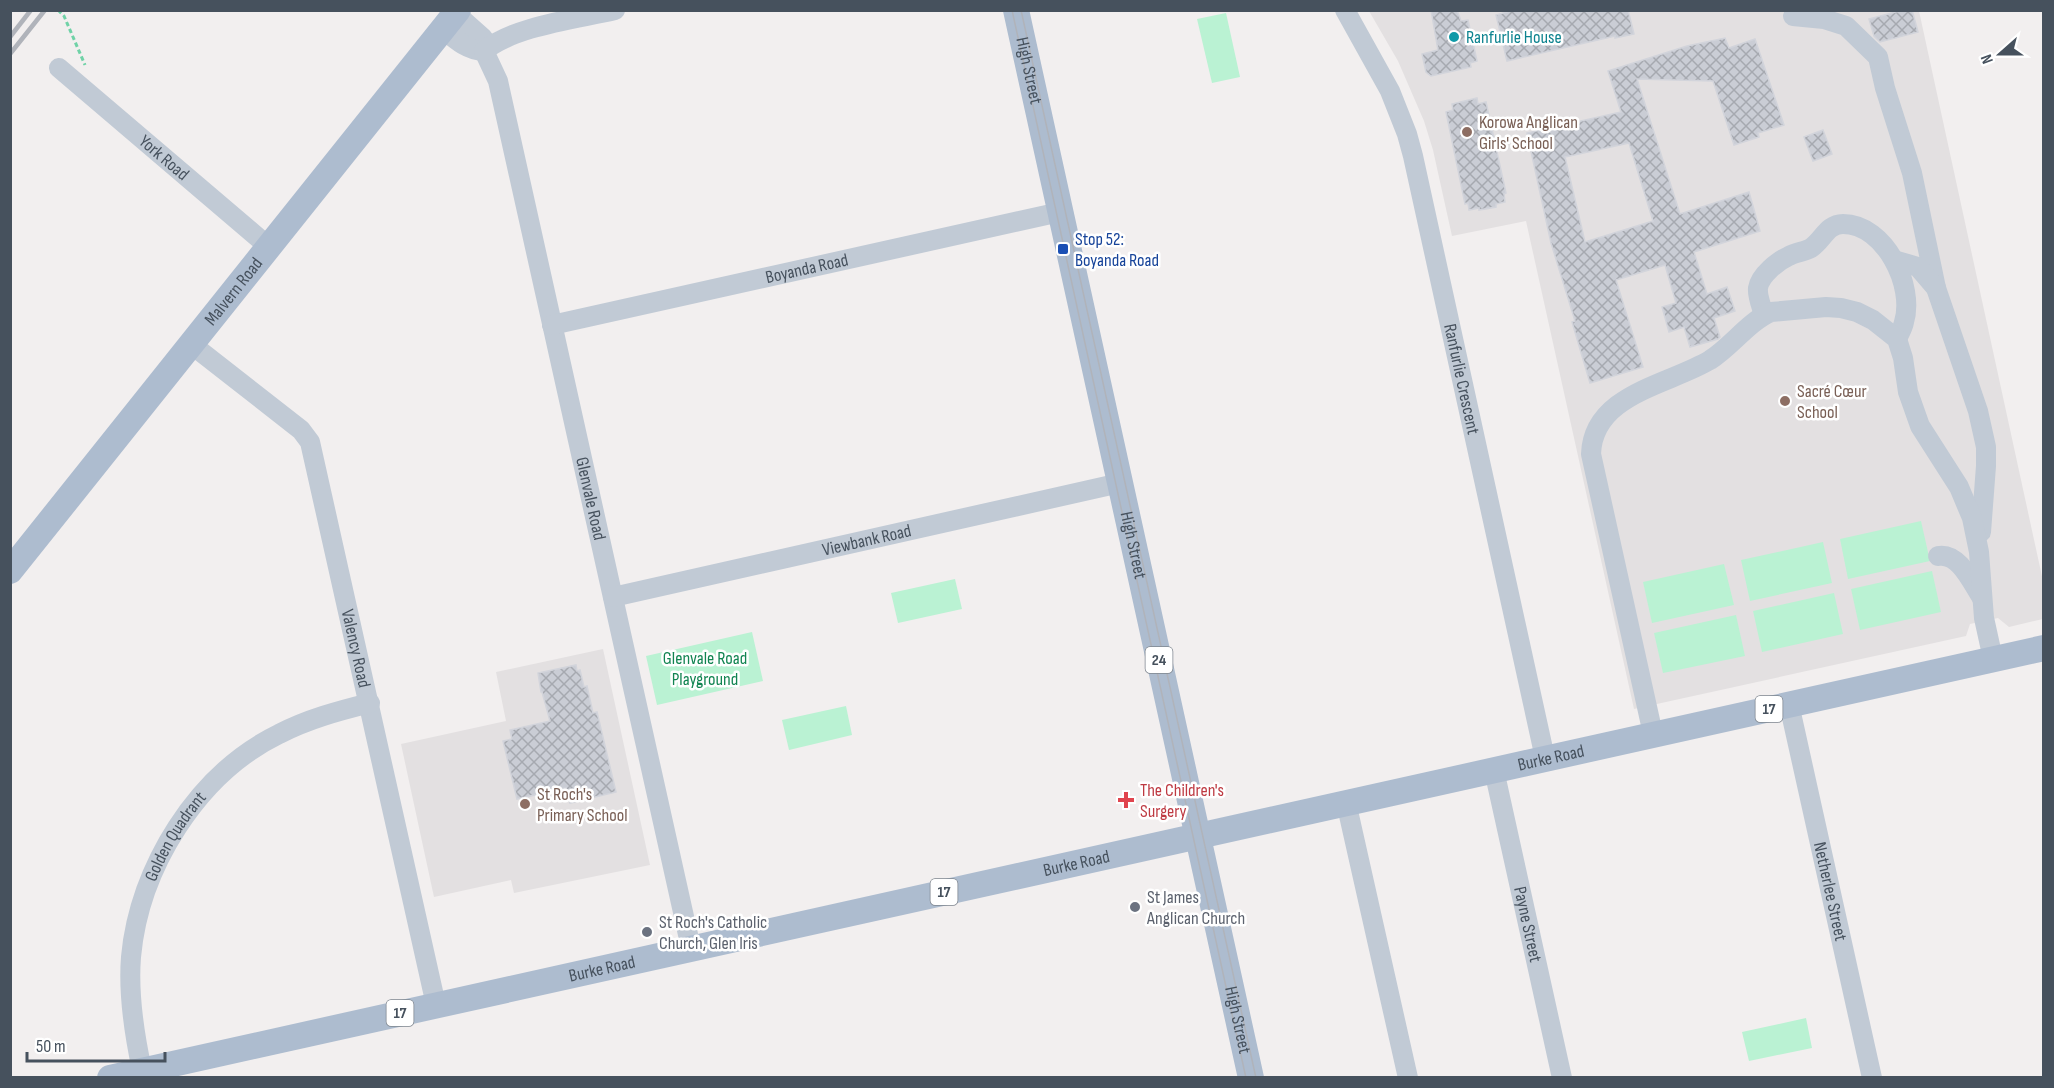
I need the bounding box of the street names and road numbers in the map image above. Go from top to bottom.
street label: High Street [1012,35,1047,107]
street label: York Road [135,130,193,185]
street label: Boyanda Road [763,249,850,288]
street label: Malvern Road [200,253,267,329]
street label: Ranfurlie Crescent [1440,322,1484,437]
street label: Glenvale Road [572,455,610,542]
street label: High Street [1116,510,1151,581]
street label: Viewbank Road [820,520,913,560]
street label: Valency Road [337,607,375,689]
road number: 24 [1146,647,1172,673]
road number: 17 [1756,696,1782,722]
street label: Burke Road [1516,740,1586,775]
street label: Golden Quadrant [140,787,211,884]
street label: Netherlee Street [1809,840,1852,943]
street label: Burke Road [1041,846,1112,881]
road number: 17 [930,879,958,905]
street label: Payne Street [1510,884,1547,965]
street label: Burke Road [567,951,637,986]
street label: High Street [1221,984,1256,1056]
road number: 17 [386,1000,414,1026]

